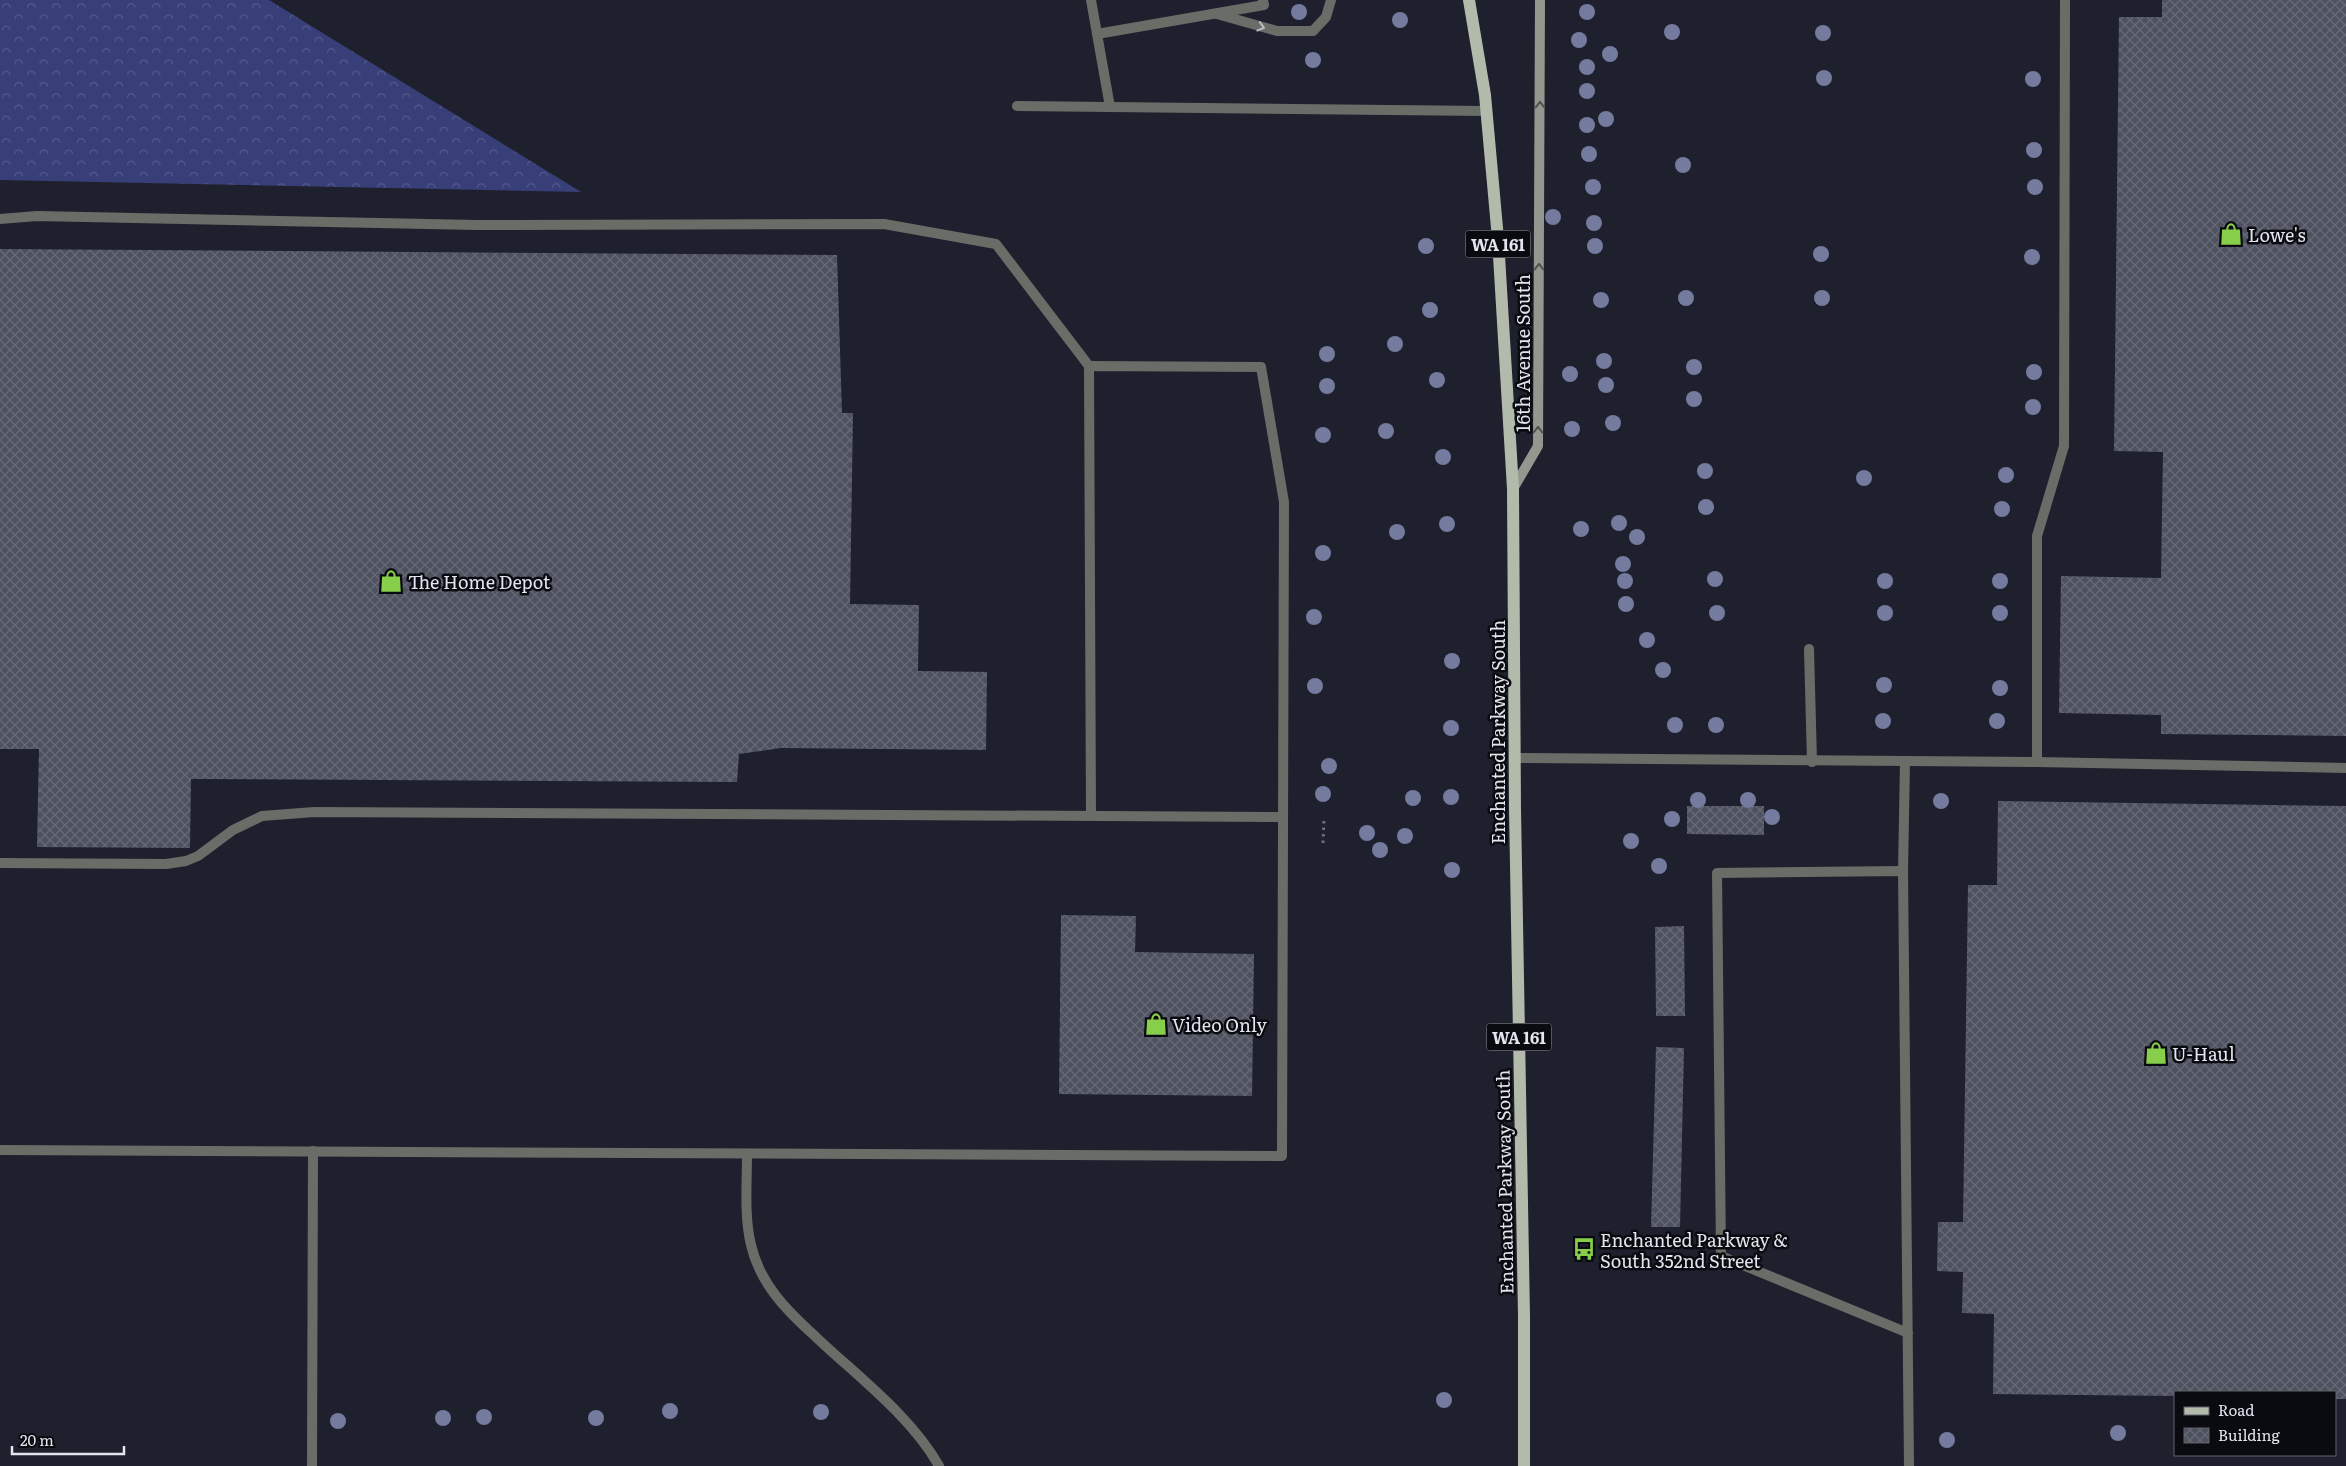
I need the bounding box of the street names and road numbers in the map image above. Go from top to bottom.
road number: WA 161 [1466,230,1530,258]
street label: 16th Avenue South [1509,274,1536,432]
street label: Enchanted Parkway South [1484,620,1511,844]
road number: WA 161 [1486,1024,1552,1050]
street label: Enchanted Parkway South [1489,1069,1519,1295]

